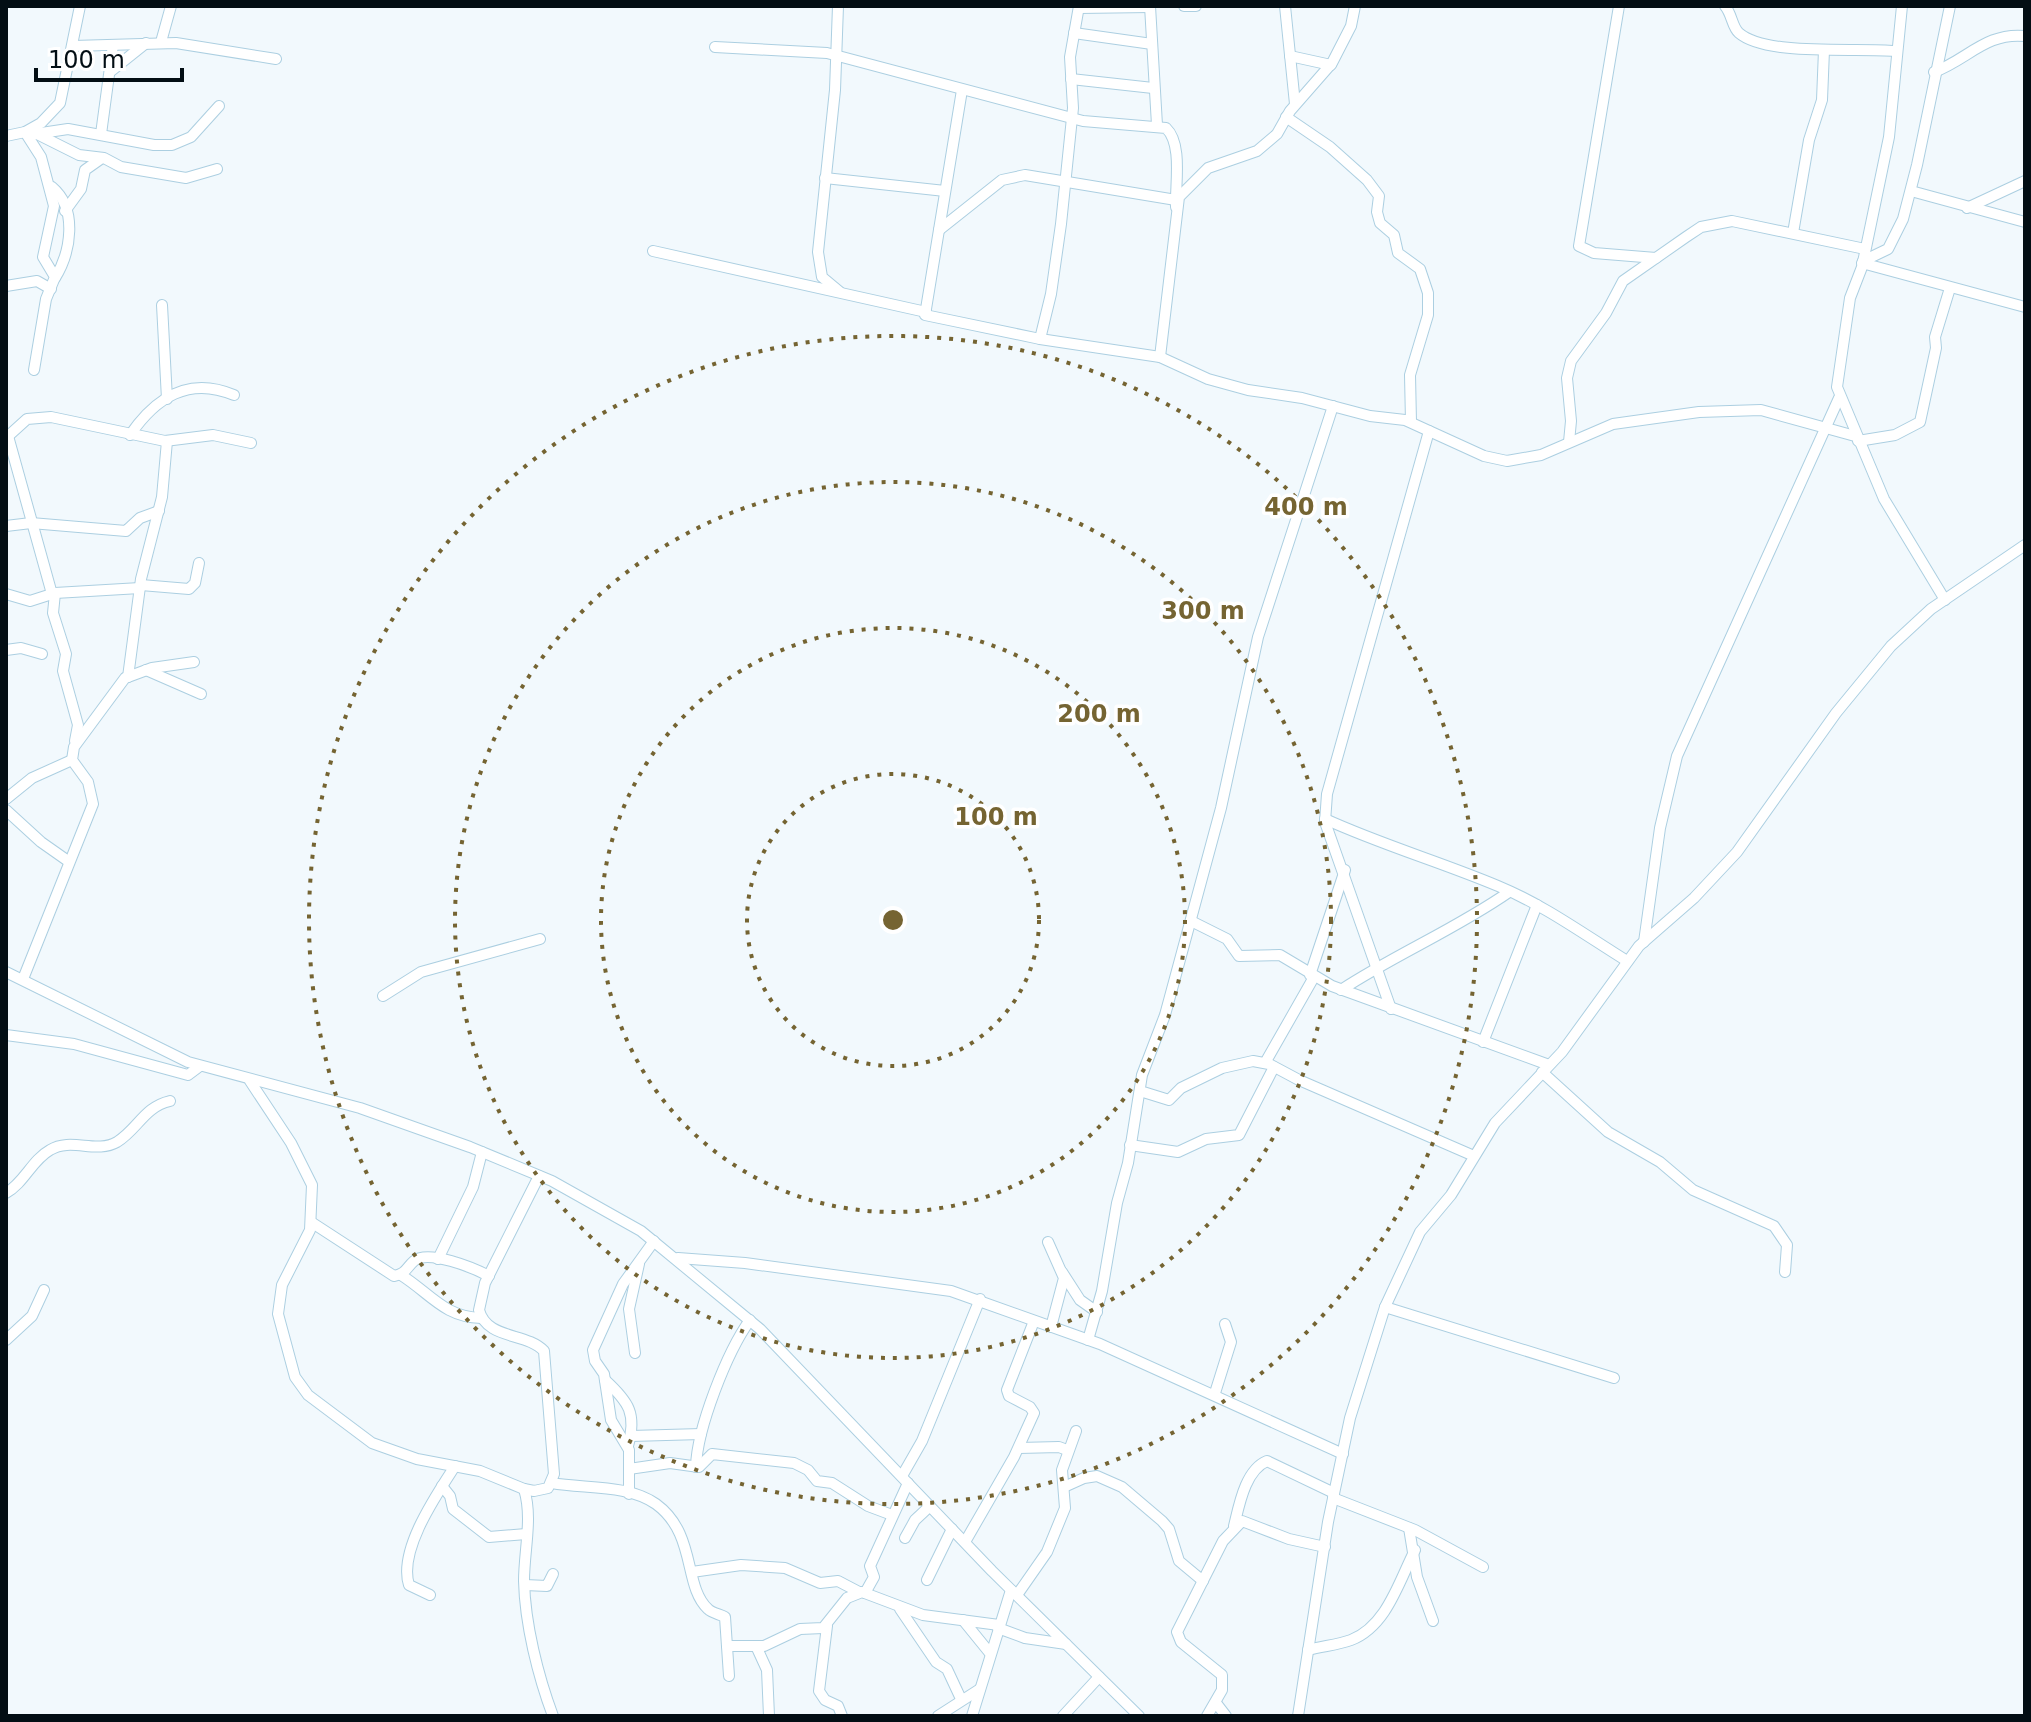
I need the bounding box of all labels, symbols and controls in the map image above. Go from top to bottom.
scale bar [36,32,182,82]
text: 100 m [48,46,125,74]
text: 400 m [1264,493,1348,521]
text: 300 m [1161,597,1245,625]
text: 200 m [1057,700,1141,728]
text: 100 m [954,803,1038,831]
centre of rings [879,906,907,934]

